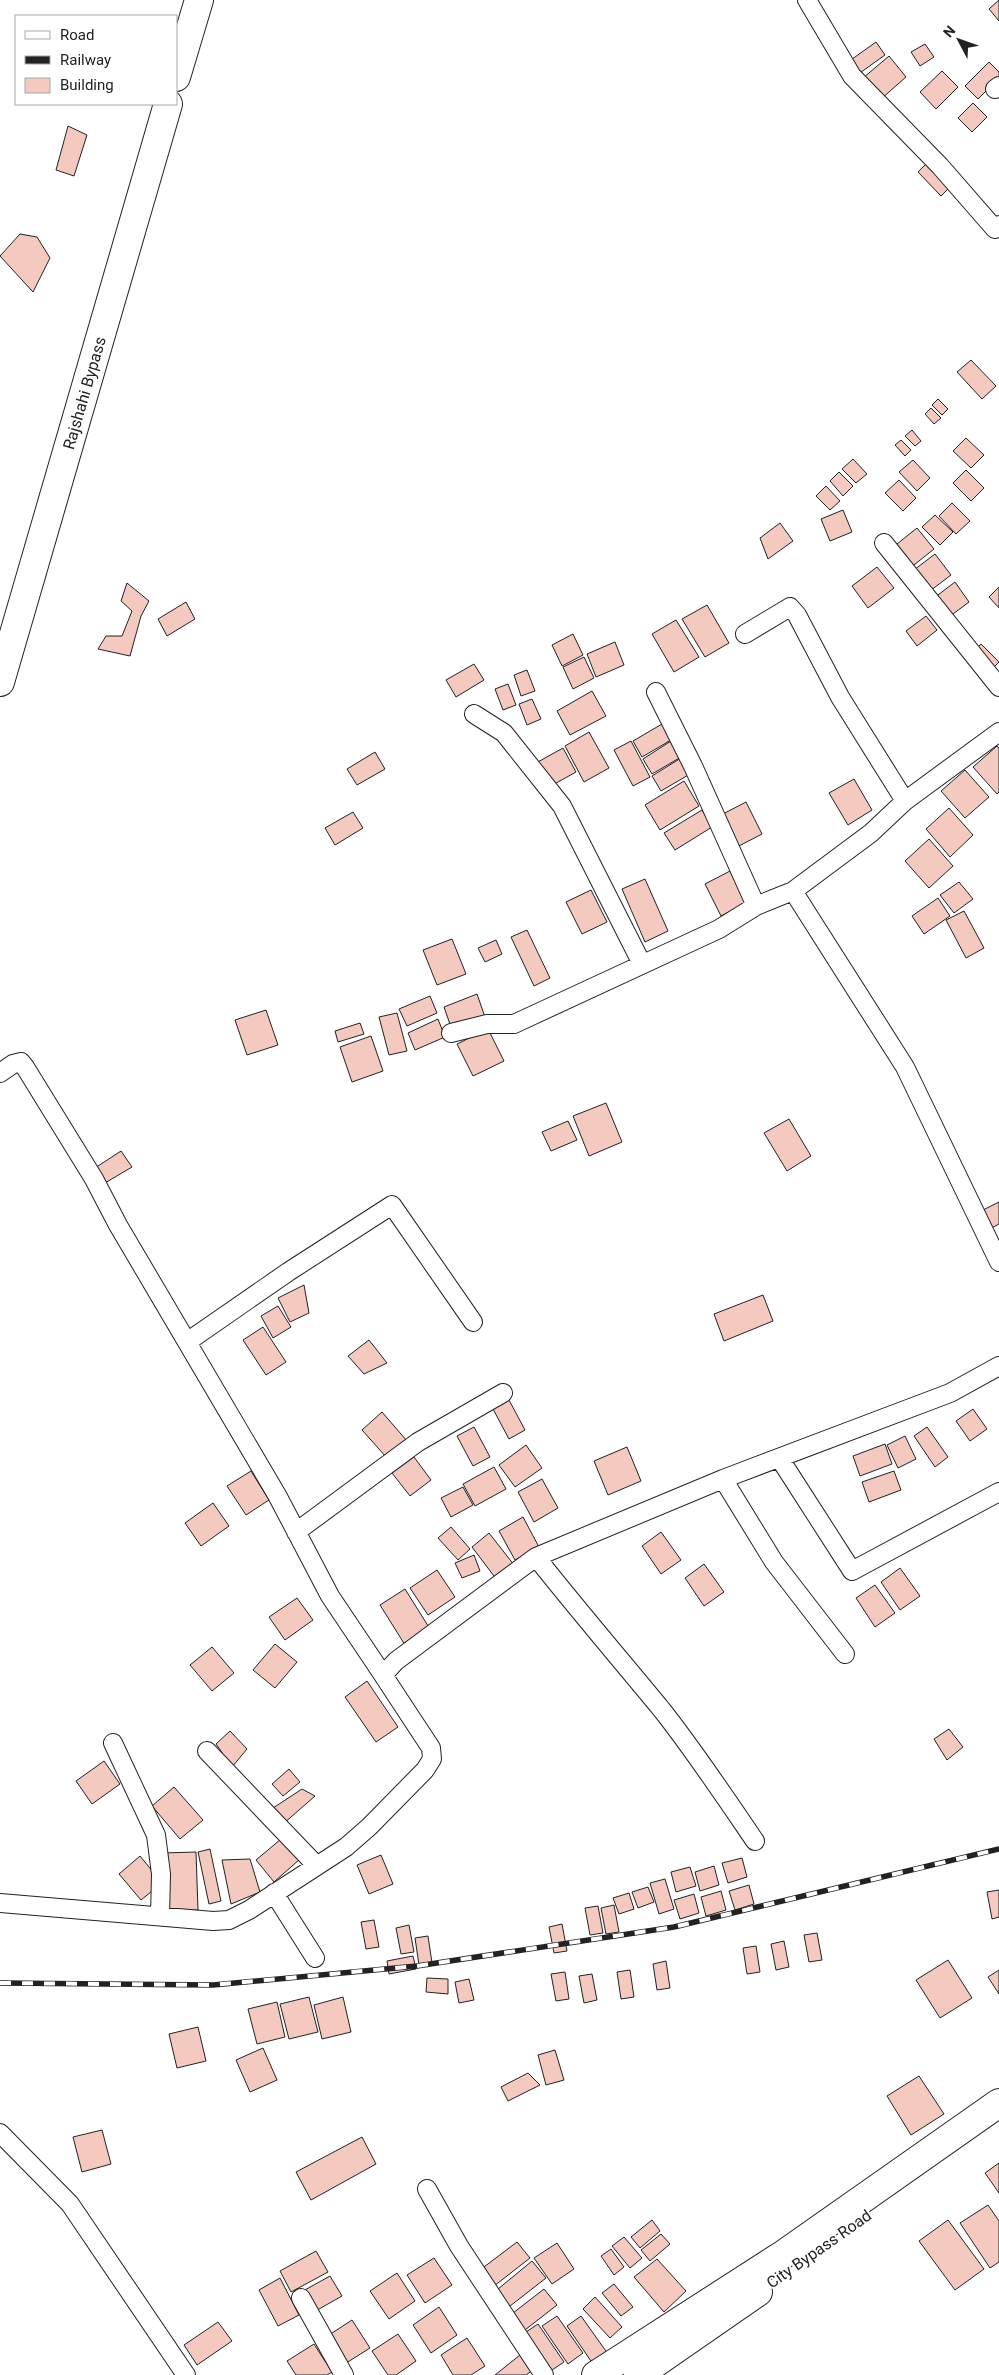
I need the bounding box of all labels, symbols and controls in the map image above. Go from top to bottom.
legend [15,15,178,105]
north arrow [934,15,984,65]
text: N [940,22,958,40]
text: Road [60,26,94,44]
text: Railway [60,51,111,69]
text: Building [60,76,114,94]
street label: Rajshahi Bypass [59,334,109,452]
street label: City Bypass Road [763,2206,875,2292]

